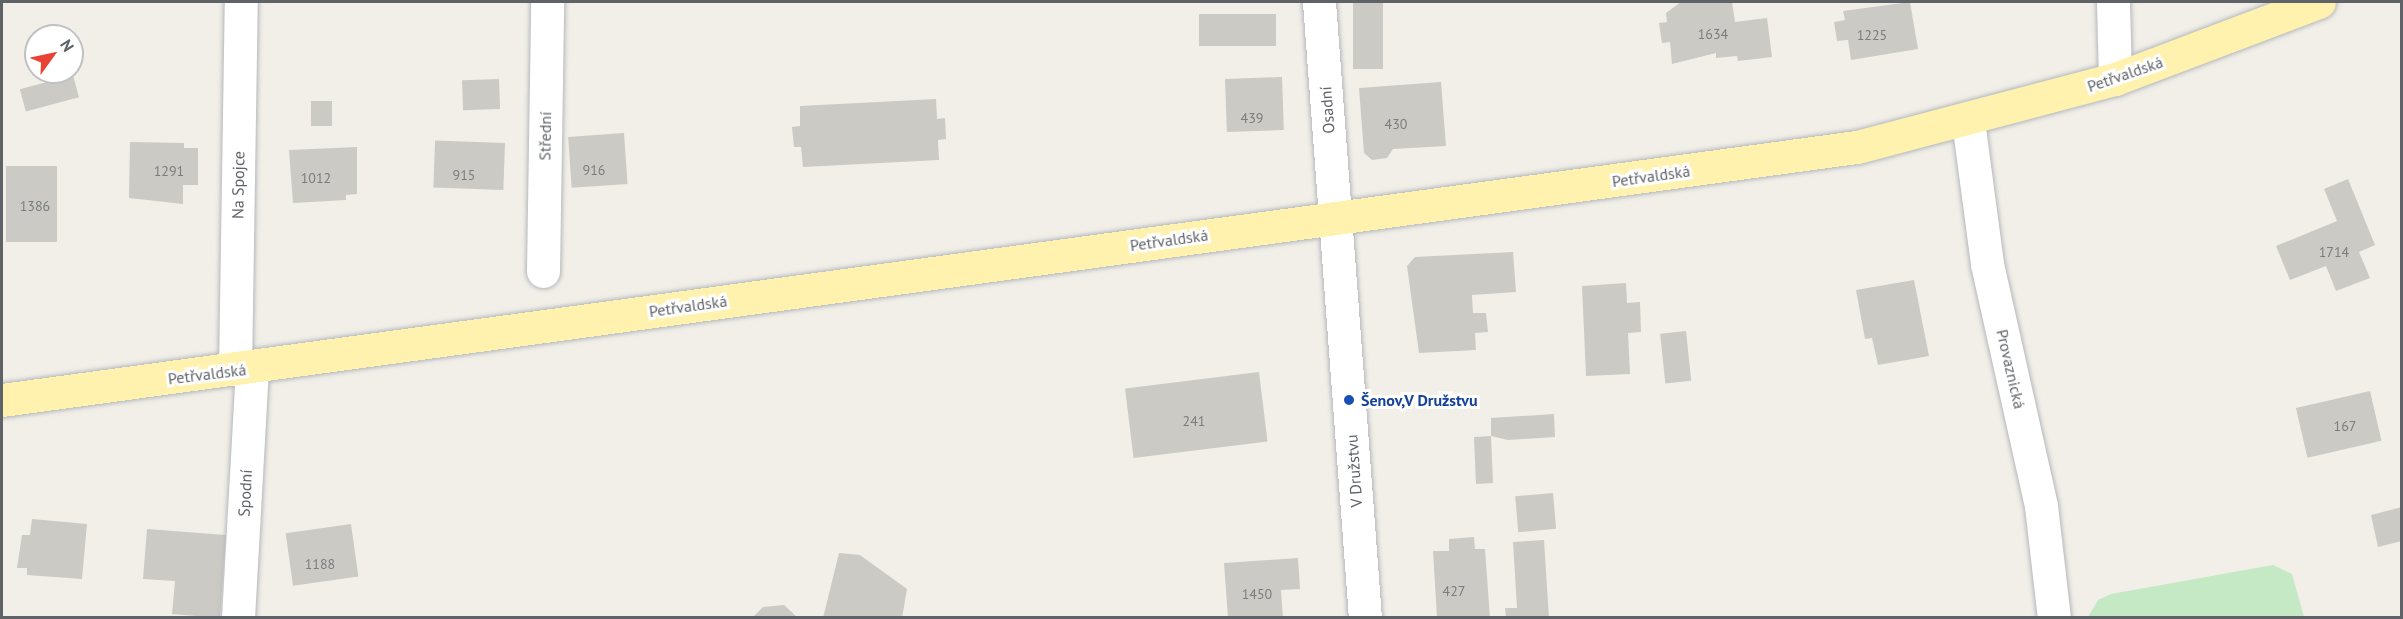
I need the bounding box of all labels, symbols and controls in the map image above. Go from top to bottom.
north arrow [24,24,84,84]
house number: 1634 [1698,26,1728,42]
house number: 1225 [1857,27,1887,43]
text: N [56,35,79,55]
street label: Petřvaldská [2085,52,2165,96]
street label: Osadní [1316,86,1338,134]
house number: 439 [1241,110,1263,126]
street label: Střední [535,111,555,161]
house number: 430 [1385,116,1407,132]
street label: Na Spojce [228,151,248,219]
street label: Petřvaldská [1611,161,1691,191]
house number: 916 [583,162,605,178]
house number: 1291 [154,163,184,179]
house number: 915 [453,167,475,183]
house number: 1012 [301,170,331,186]
house number: 1386 [20,198,50,214]
street label: Petřvaldská [1129,225,1209,255]
house number: 1714 [2319,244,2349,260]
street label: Petřvaldská [648,291,728,321]
street label: Provaznická [1993,327,2029,411]
street label: Petřvaldská [167,360,247,388]
place label: Šenov,V Družstvu [1361,390,1478,410]
marker: Šenov,V Družstvu [1342,393,1356,407]
house number: 241 [1183,413,1205,429]
house number: 167 [2334,418,2356,434]
street label: V Družstvu [1342,434,1366,508]
street label: Spodní [234,469,256,517]
house number: 1188 [305,556,335,572]
house number: 427 [1443,583,1465,599]
house number: 1450 [1242,586,1272,602]

